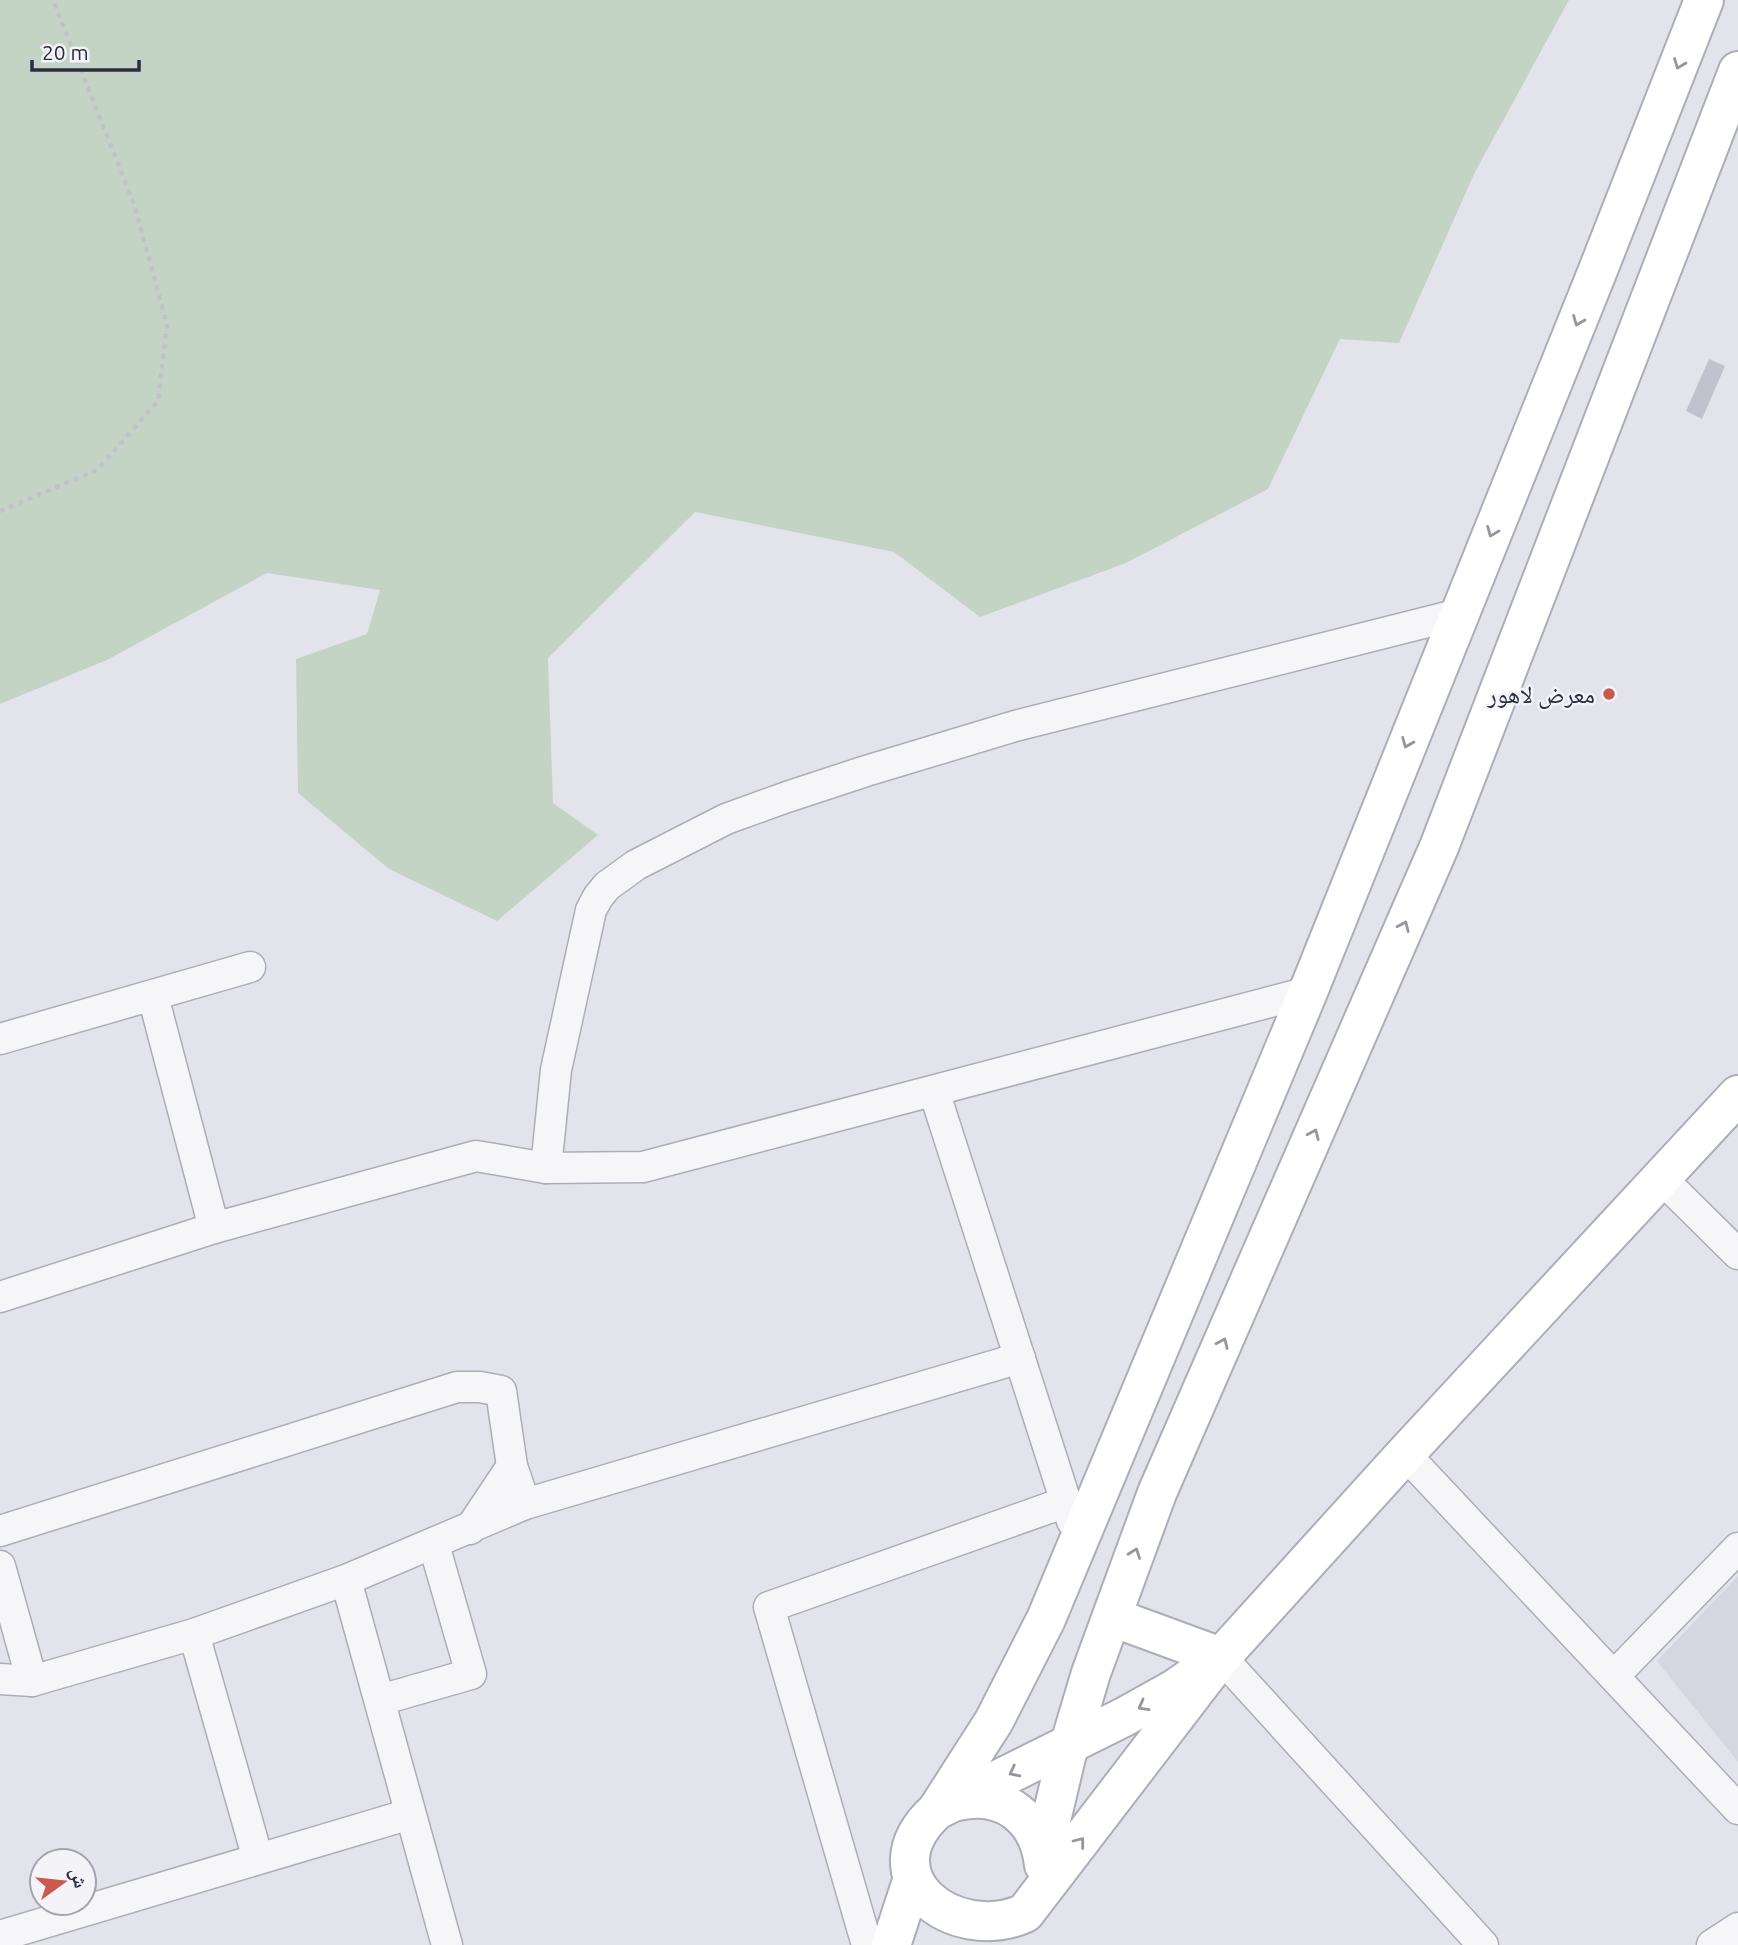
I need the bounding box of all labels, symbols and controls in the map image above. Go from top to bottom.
scale bar [32,28,138,72]
text: 20 m [42,40,89,64]
one-way arrow [1673,57,1687,69]
one-way arrow [1572,314,1586,326]
one-way arrow [1487,525,1501,537]
place label: معرض لاهور [1487,681,1595,709]
marker: معرض لاهور [1601,686,1617,702]
one-way arrow [1402,736,1416,748]
one-way arrow [1396,921,1410,933]
one-way arrow [1305,1129,1319,1141]
one-way arrow [1215,1338,1229,1350]
one-way arrow [1127,1547,1141,1559]
one-way arrow [1137,1698,1150,1711]
one-way arrow [1009,1763,1021,1777]
one-way arrow [1071,1837,1084,1850]
north arrow [28,1847,98,1917]
text: ش [65,1865,93,1890]

